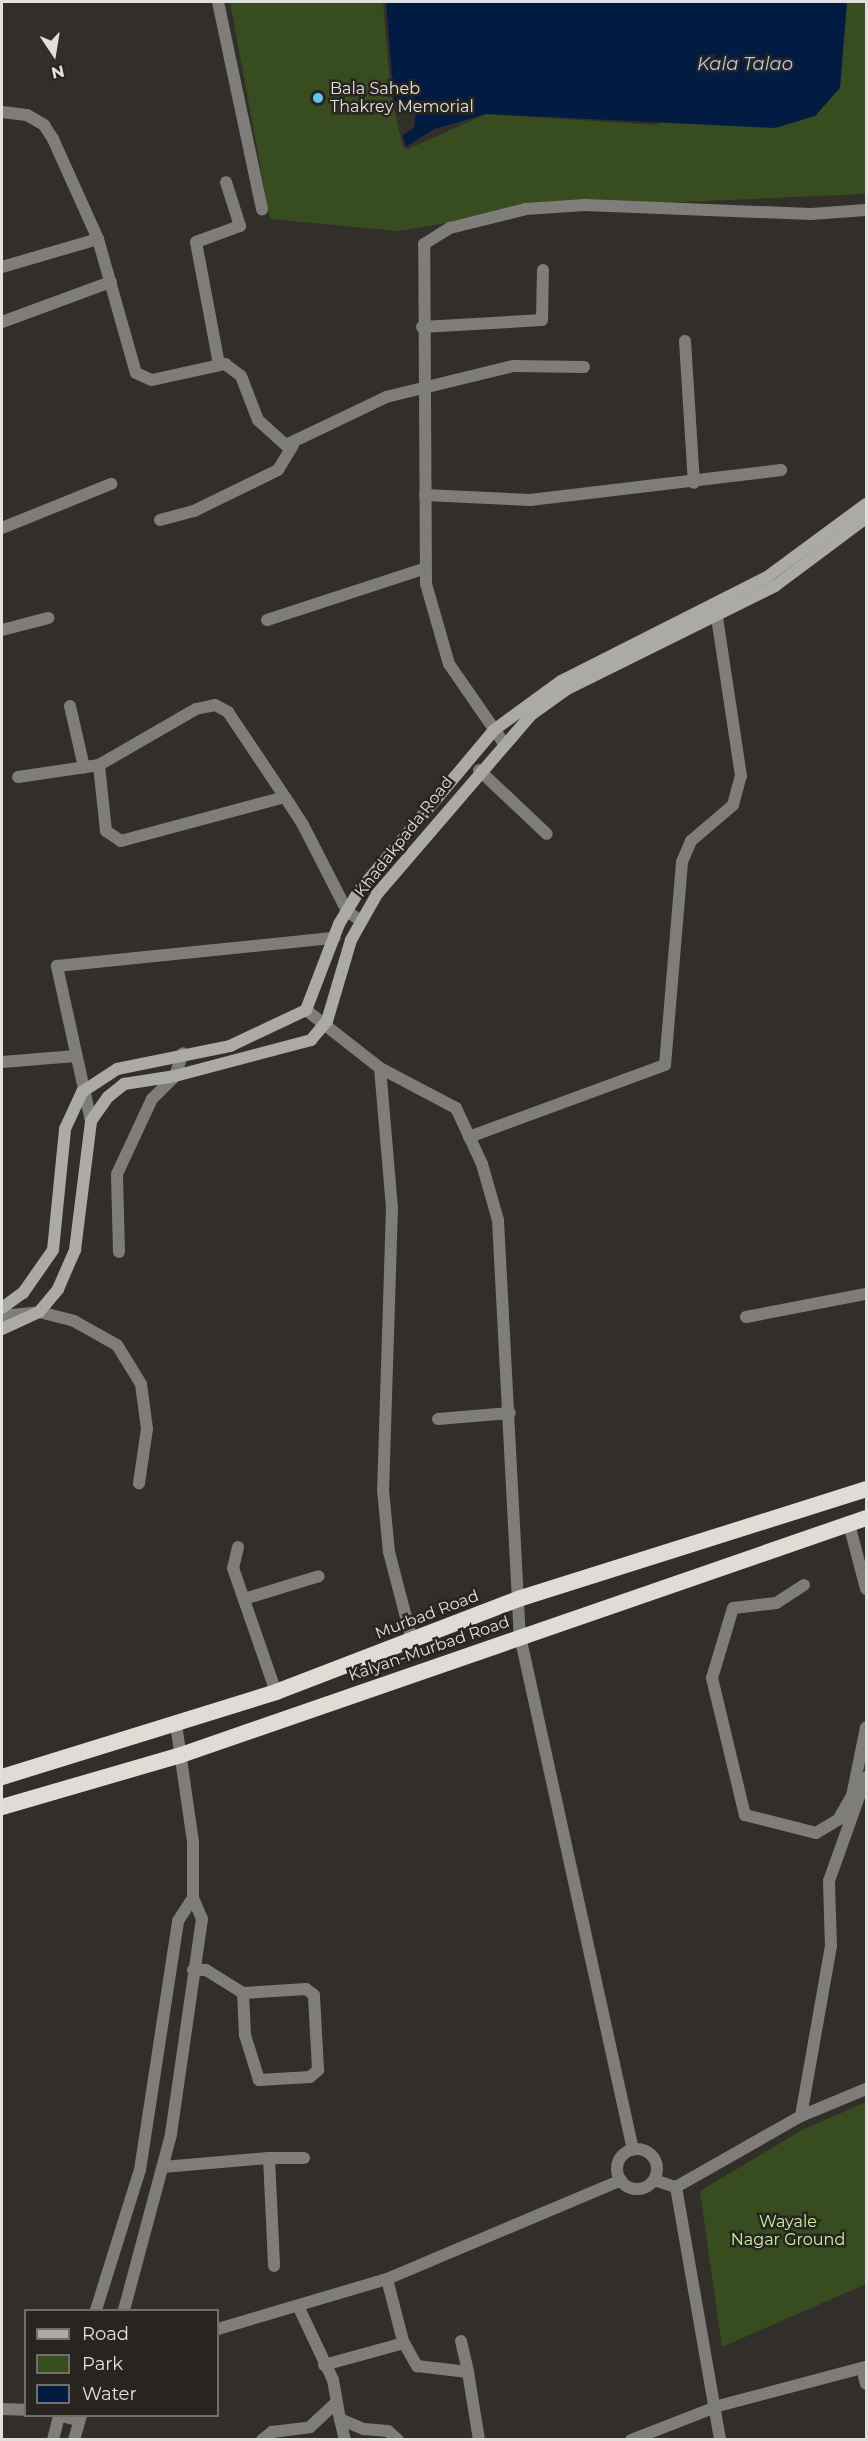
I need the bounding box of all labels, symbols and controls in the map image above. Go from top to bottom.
north arrow [24,24,84,84]
water label: Kala Talao [697,53,793,75]
text: N [50,61,66,83]
place label: Bala Saheb Thakrey Memorial [330,79,474,117]
marker: Bala Saheb Thakrey Memorial [311,91,325,105]
street label: Khadakpada Road [351,773,457,901]
street label: Murbad Road [372,1586,482,1644]
street label: Kalyan-Murbad Road [346,1612,512,1686]
park label: Wayale Nagar Ground [731,2212,845,2250]
legend [24,2309,219,2417]
text: Road [82,2323,129,2345]
text: Park [82,2353,123,2375]
text: Water [82,2383,137,2405]

